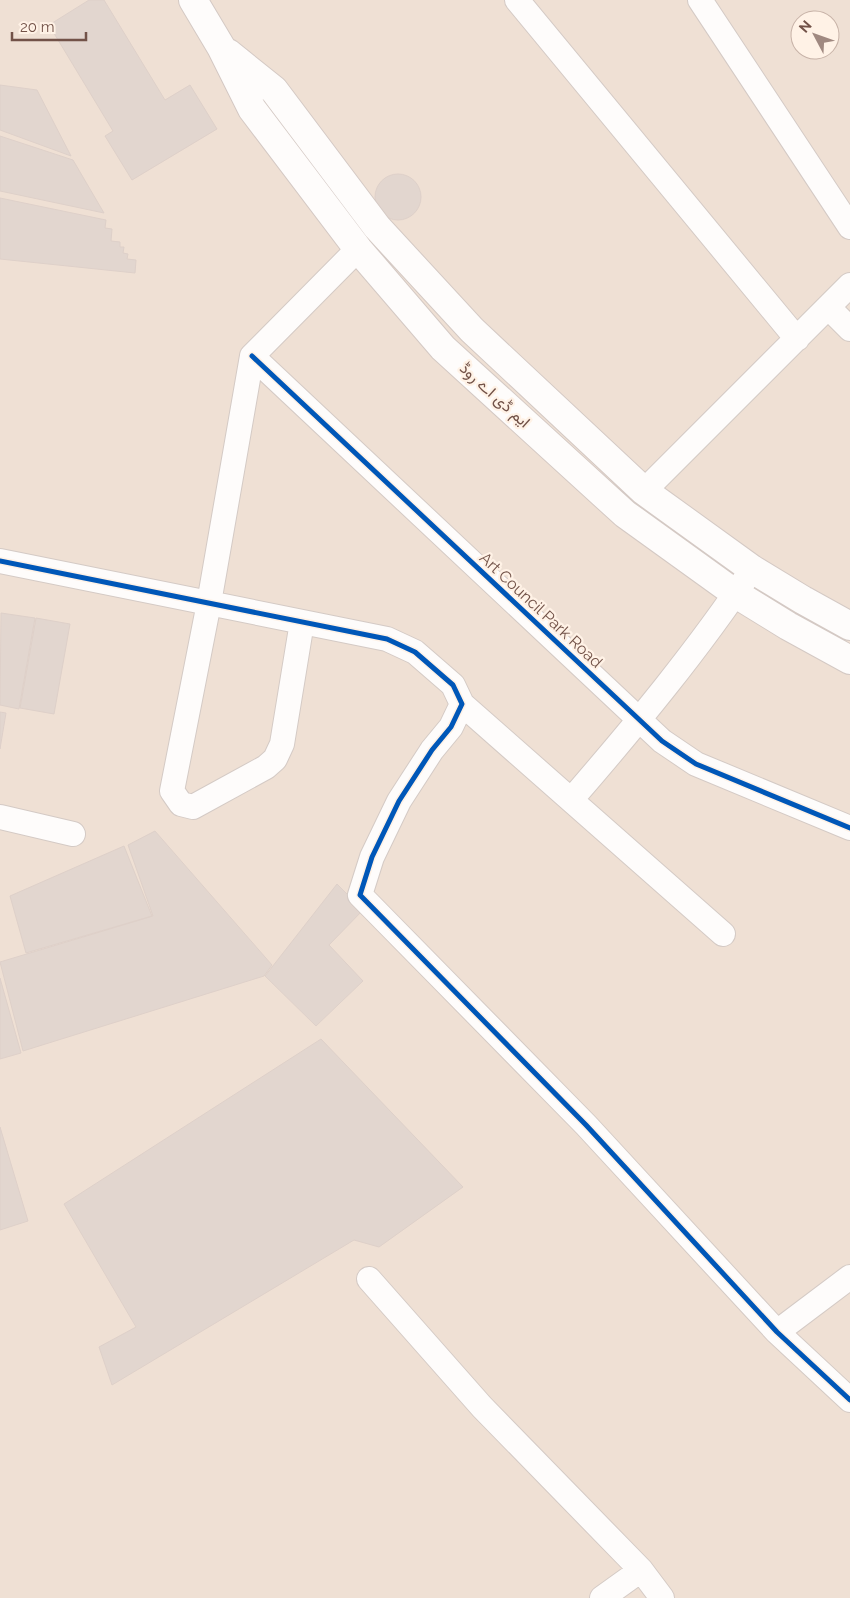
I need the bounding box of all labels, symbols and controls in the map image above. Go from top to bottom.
scale bar [12,10,86,42]
north arrow [790,10,840,60]
text: N [796,17,815,36]
text: 20 m [20,18,55,36]
street label: ایم ڈی اے روڈ [455,359,534,432]
street label: Art Council Park Road [476,548,606,672]

